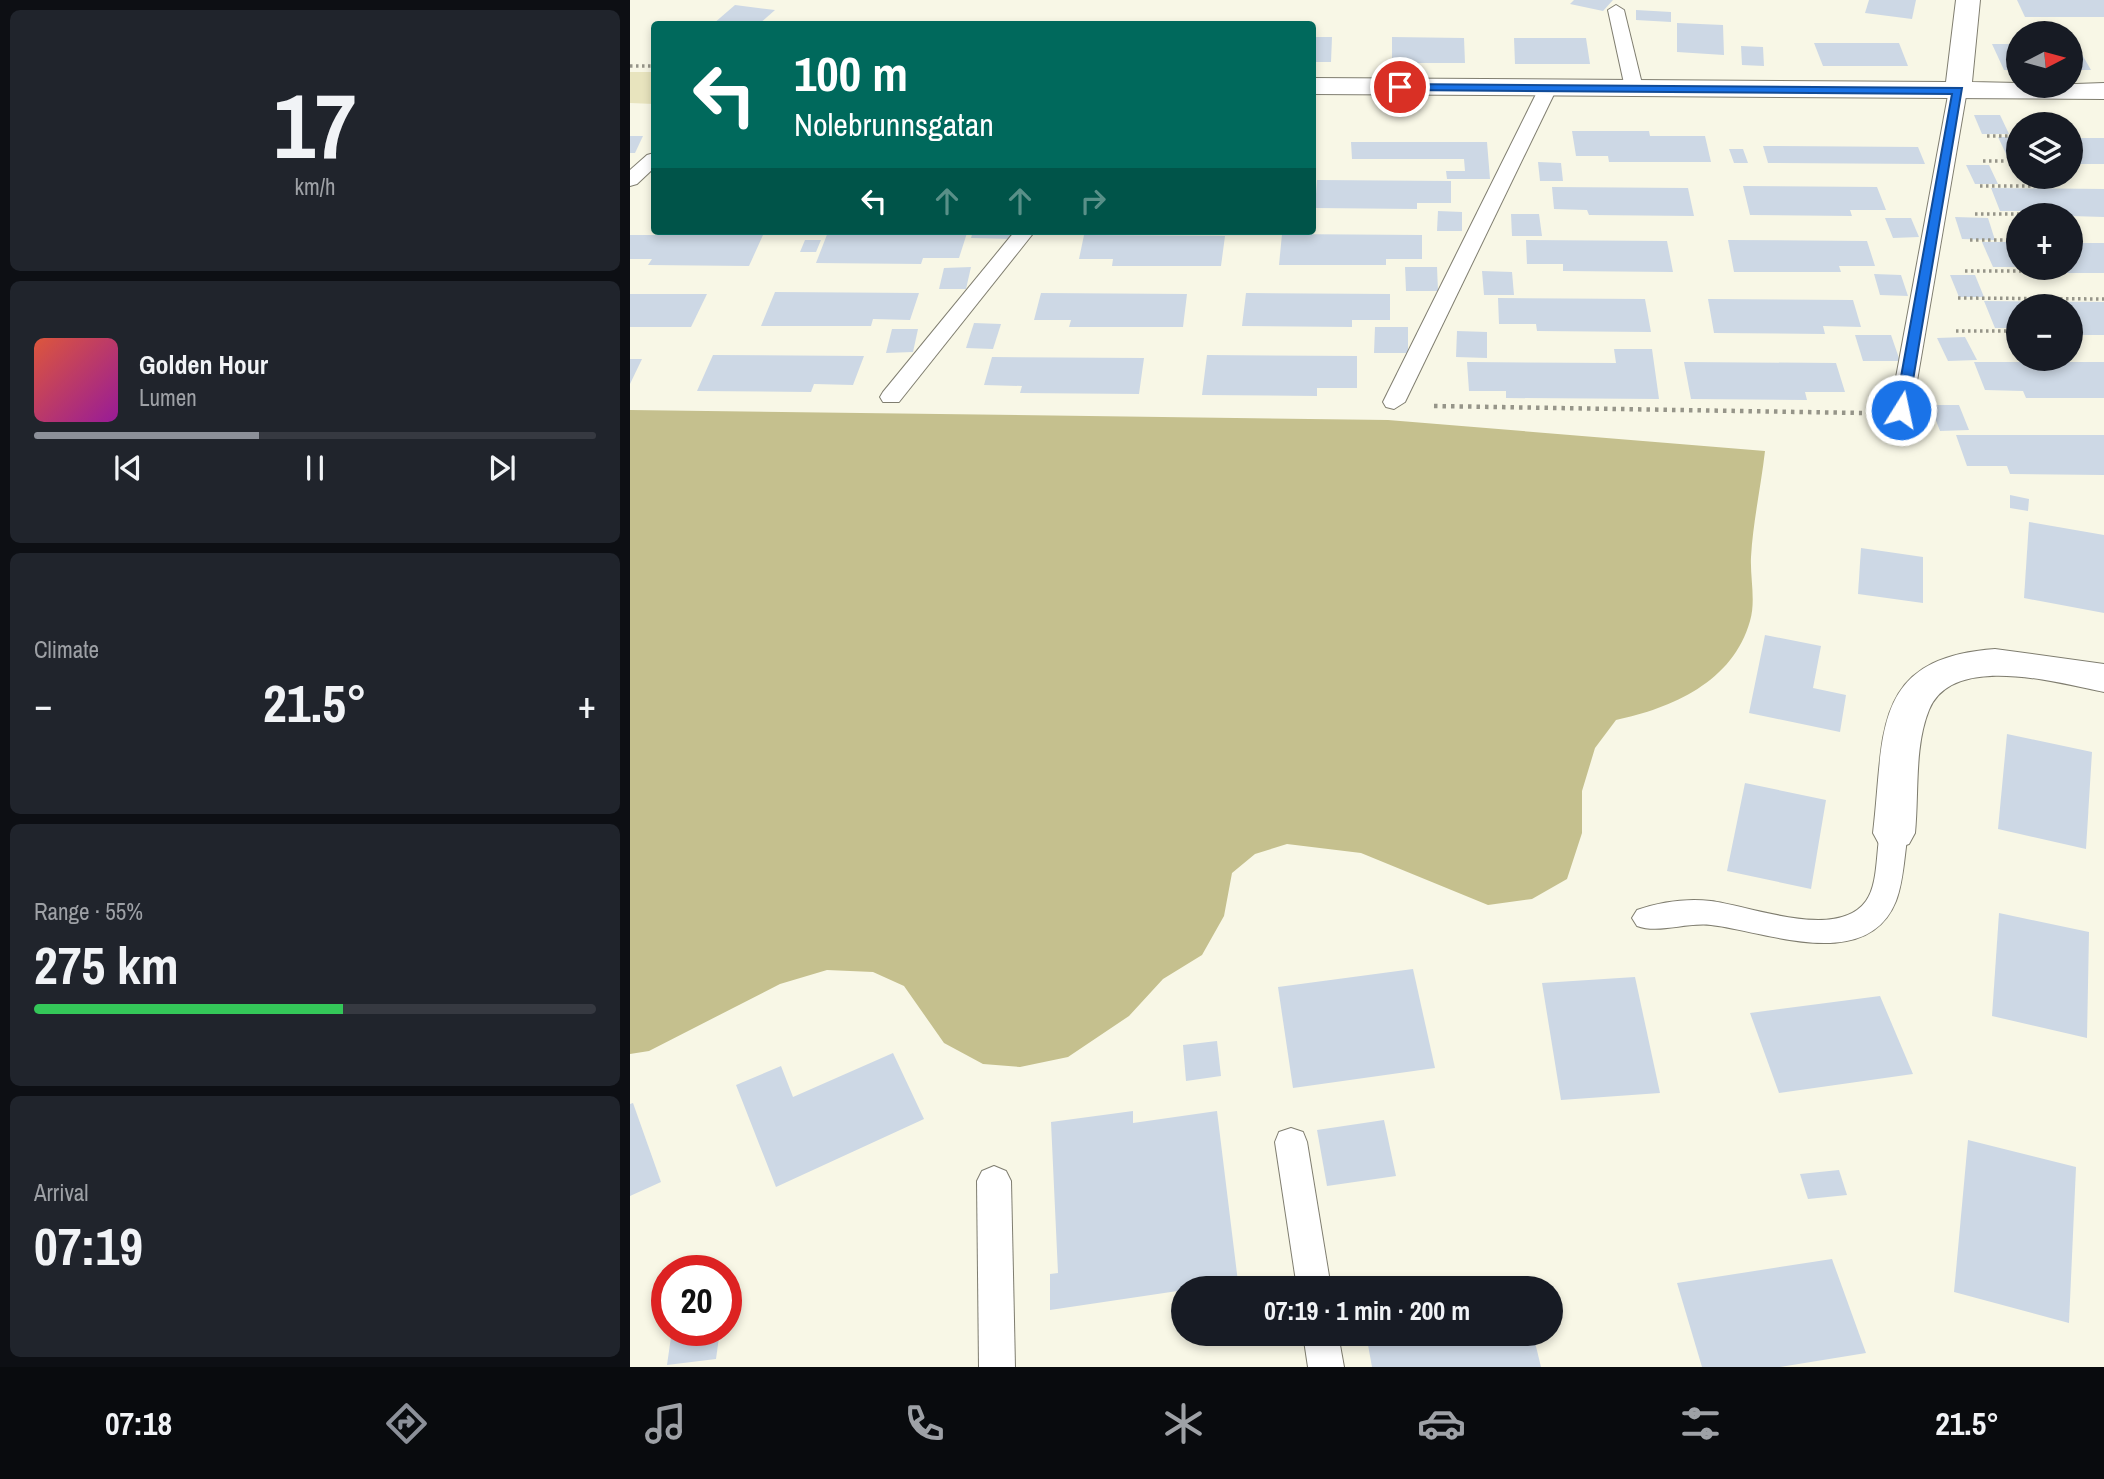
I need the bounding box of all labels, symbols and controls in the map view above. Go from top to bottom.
north arrow [2006,21,2082,98]
map controls [2006,21,2083,371]
text: 100 m [794,40,908,106]
icon: left [679,49,770,140]
pin [1370,57,1430,117]
text: 17 [274,64,357,186]
icon: arrive [1381,68,1419,106]
text: Nolebrunnsgatan [794,103,994,146]
button: layers [2006,112,2083,189]
text: km/h [295,171,335,202]
icon: left [855,182,893,220]
icon: ahead [928,182,966,220]
icon: ahead [1001,182,1039,220]
icon: right [1074,182,1112,220]
button: + [2006,203,2083,280]
button: − [2006,294,2083,371]
text: Golden Hour [139,347,268,382]
position arrow [1864,373,1938,447]
text: Lumen [139,382,197,413]
icon: previous [109,449,147,487]
icon: pause [296,449,334,487]
icon: next [483,449,521,487]
text: Climate [34,634,99,665]
text: 21.5° [263,668,367,738]
text: − [34,679,52,730]
text: + [578,679,596,730]
text: Range · 55% [34,896,143,927]
text: 275 km [34,930,179,1000]
text: Arrival [34,1177,89,1208]
text: 07:19 [34,1211,143,1281]
speed limit sign: 20 [651,1255,742,1346]
text: 07:19 · 1 min · 200 m [1264,1293,1470,1328]
icon: directions [382,1399,431,1448]
icon: music [641,1399,690,1448]
icon: phone [900,1399,949,1448]
icon: climate [1159,1399,1208,1448]
icon: car [1417,1399,1466,1448]
icon: filters [1676,1399,1725,1448]
text: 07:18 [105,1402,172,1445]
text: 21.5° [1935,1402,1999,1445]

